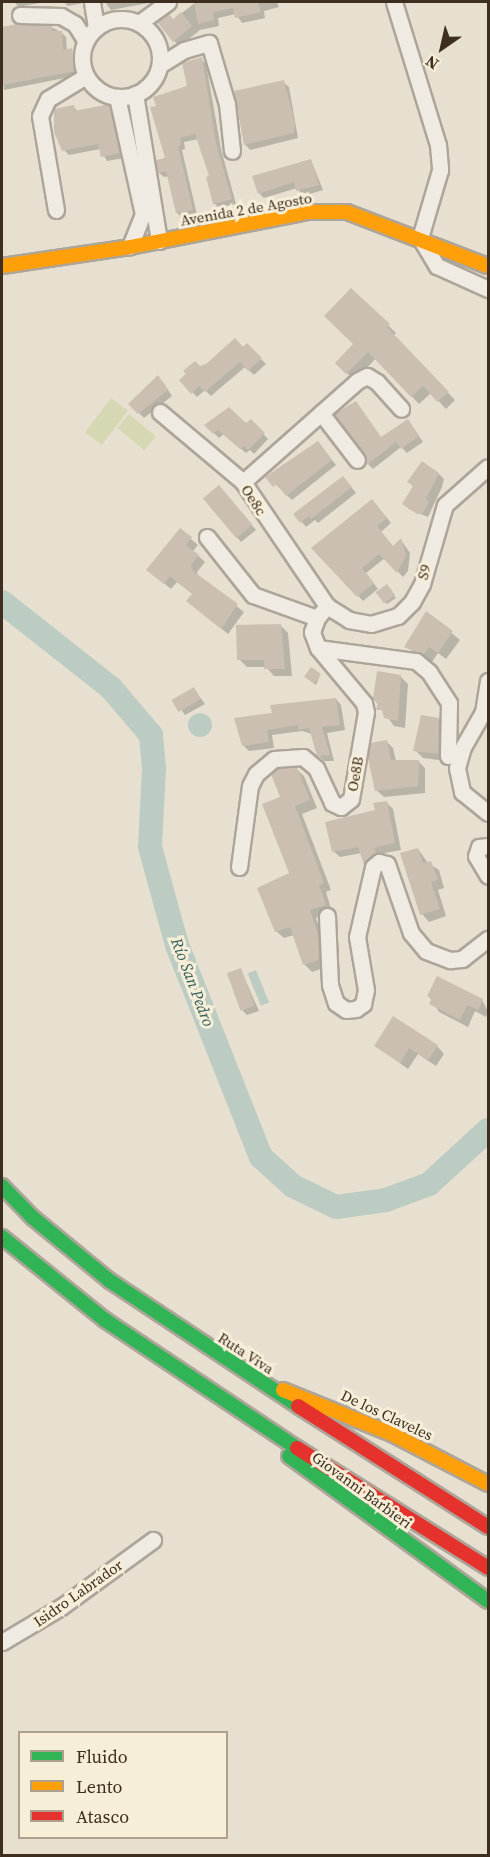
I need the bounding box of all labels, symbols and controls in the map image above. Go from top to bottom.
north arrow [412,18,472,78]
text: N [421,51,443,75]
street label: Avenida 2 de Agosto [179,189,313,229]
street label: Oe8c [237,481,271,519]
street label: S9 [413,562,435,582]
street label: Oe8B [343,755,367,793]
water label: Río San Pedro [167,935,219,1029]
street label: Ruta Viva [215,1328,277,1378]
street label: De los Claveles [338,1386,436,1444]
street label: Giovanni Barbieri [309,1448,415,1532]
street label: Isidro Labrador [30,1556,126,1630]
legend [18,1731,228,1839]
text: Fluido [76,1744,128,1769]
text: Lento [76,1774,122,1799]
text: Atasco [76,1804,129,1829]

